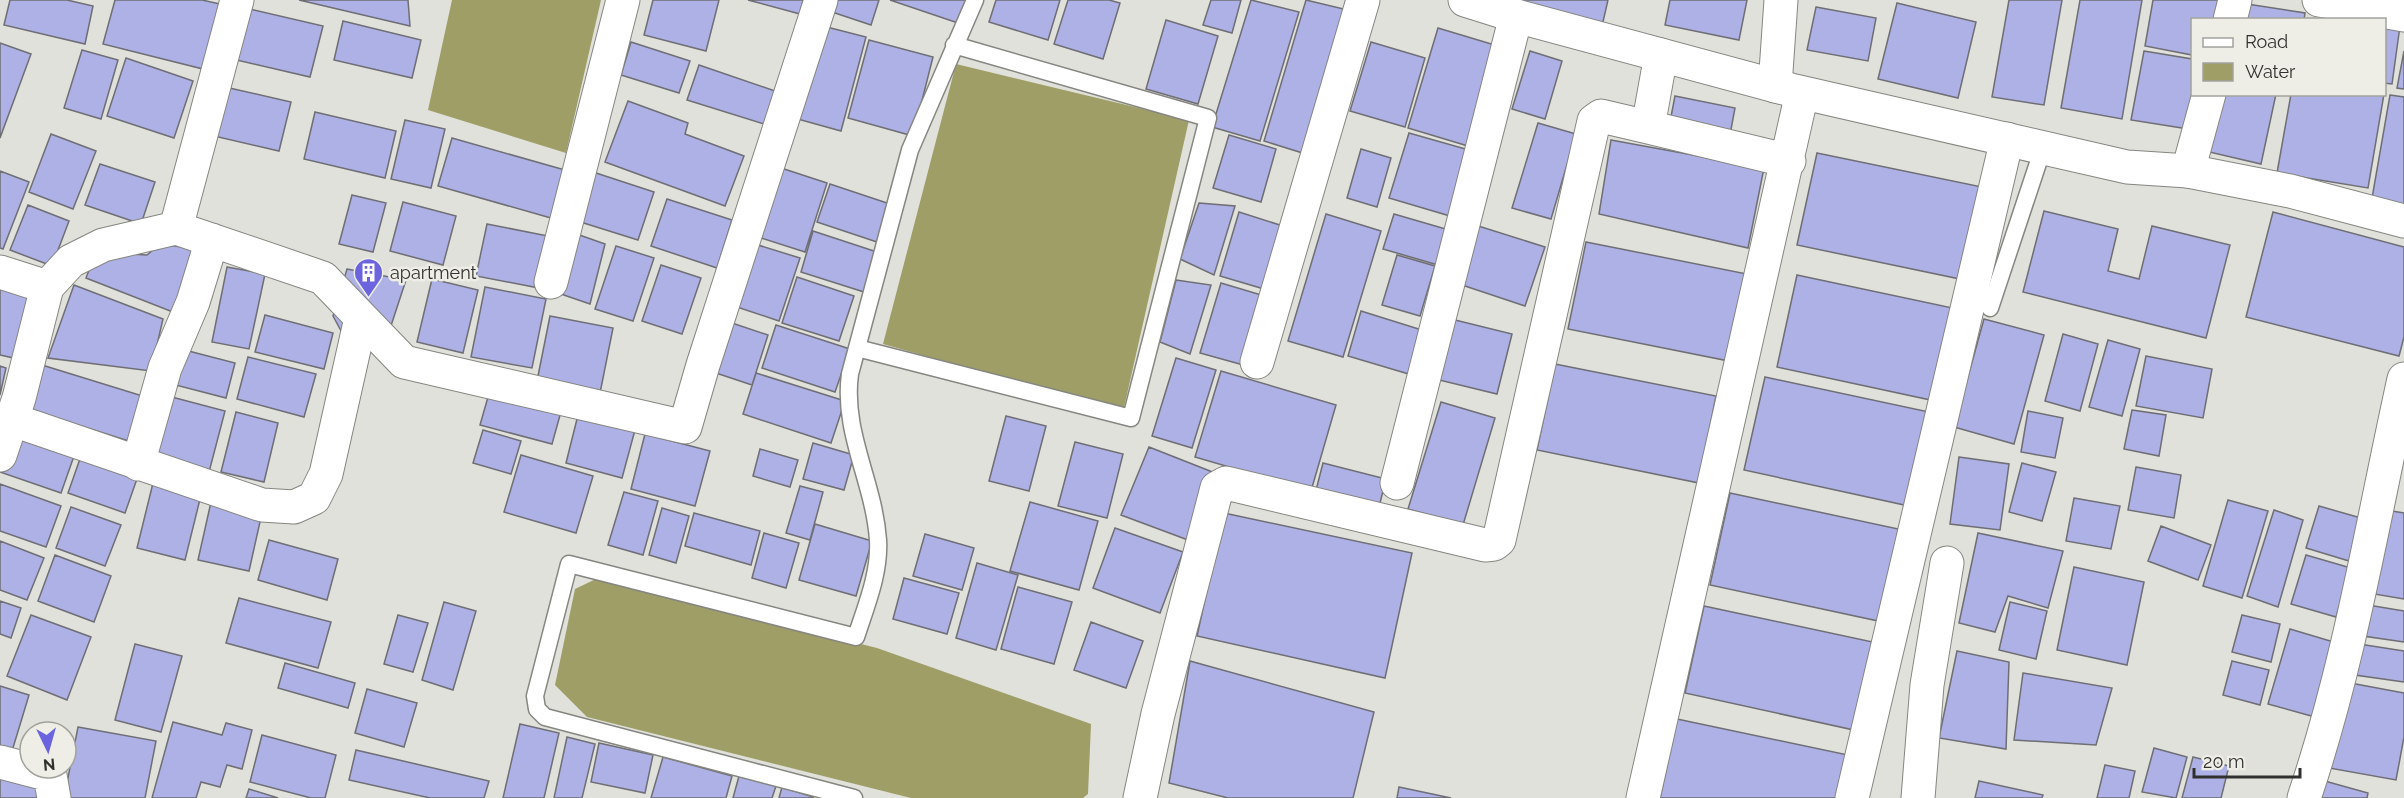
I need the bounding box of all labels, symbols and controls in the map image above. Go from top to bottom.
legend [2191,18,2386,96]
text: Road [2245,31,2288,52]
text: Water [2245,61,2296,82]
building icon: apartment [353,256,385,298]
place label: apartment [390,262,477,283]
north arrow [18,720,78,780]
scale bar [2194,741,2300,779]
text: 20 m [2203,751,2245,772]
text: N [42,754,56,774]

